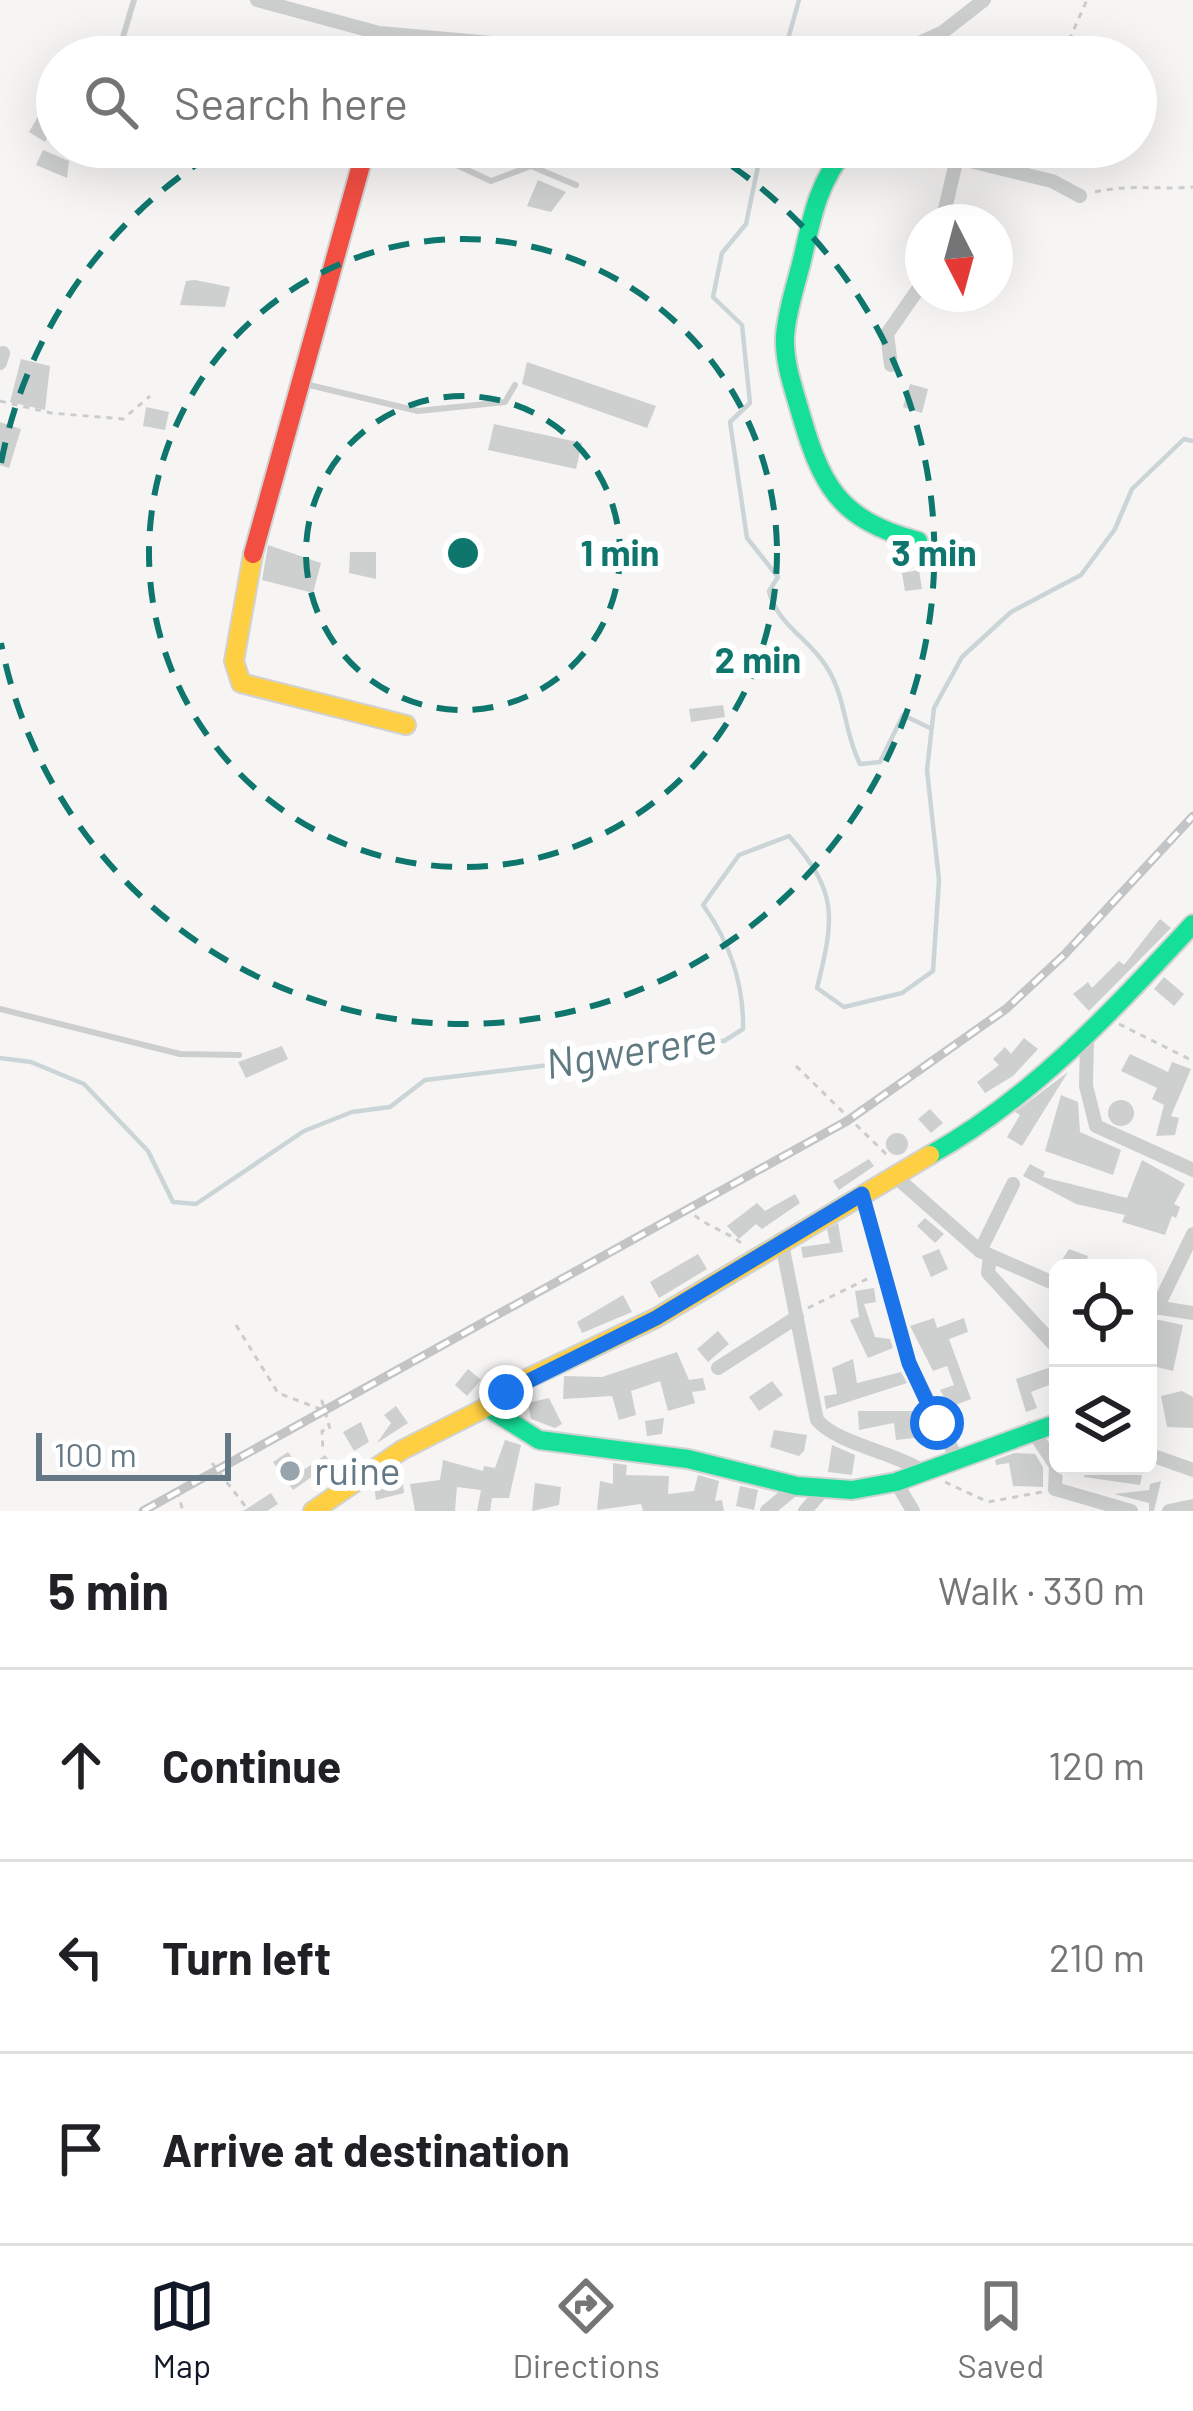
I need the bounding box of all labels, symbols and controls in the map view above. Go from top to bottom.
search box [36,36,1157,168]
icon: search [78,69,144,135]
text: Search here [174,75,408,129]
north arrow [905,204,1013,312]
text: 1 min [581,530,659,573]
text: 3 min [891,530,977,573]
centre of rings [442,532,484,574]
text: 2 min [715,637,801,680]
water label: Ngwerere [542,1011,720,1088]
map controls [1049,1259,1157,1475]
button: locate [1049,1259,1157,1367]
route end [479,1365,533,1419]
button: layers [1049,1367,1157,1475]
route start [910,1396,964,1450]
scale bar [36,1427,231,1480]
text: 100 m [54,1434,137,1474]
place label: ruine [314,1446,401,1493]
marker: ruine [277,1458,303,1484]
text: 5 min [48,1559,169,1620]
text: Walk · 330 m [938,1566,1145,1613]
icon: ahead [48,1732,114,1798]
text: Continue [162,1738,341,1792]
text: 120 m [1048,1741,1145,1788]
icon: left [48,1924,114,1990]
text: Turn left [162,1930,331,1984]
text: 210 m [1049,1933,1145,1980]
icon: arrive [48,2116,114,2182]
text: Arrive at destination [162,2122,570,2176]
tab: Map [149,2273,215,2385]
tab: Directions [512,2273,660,2385]
tab: Saved [958,2273,1044,2385]

